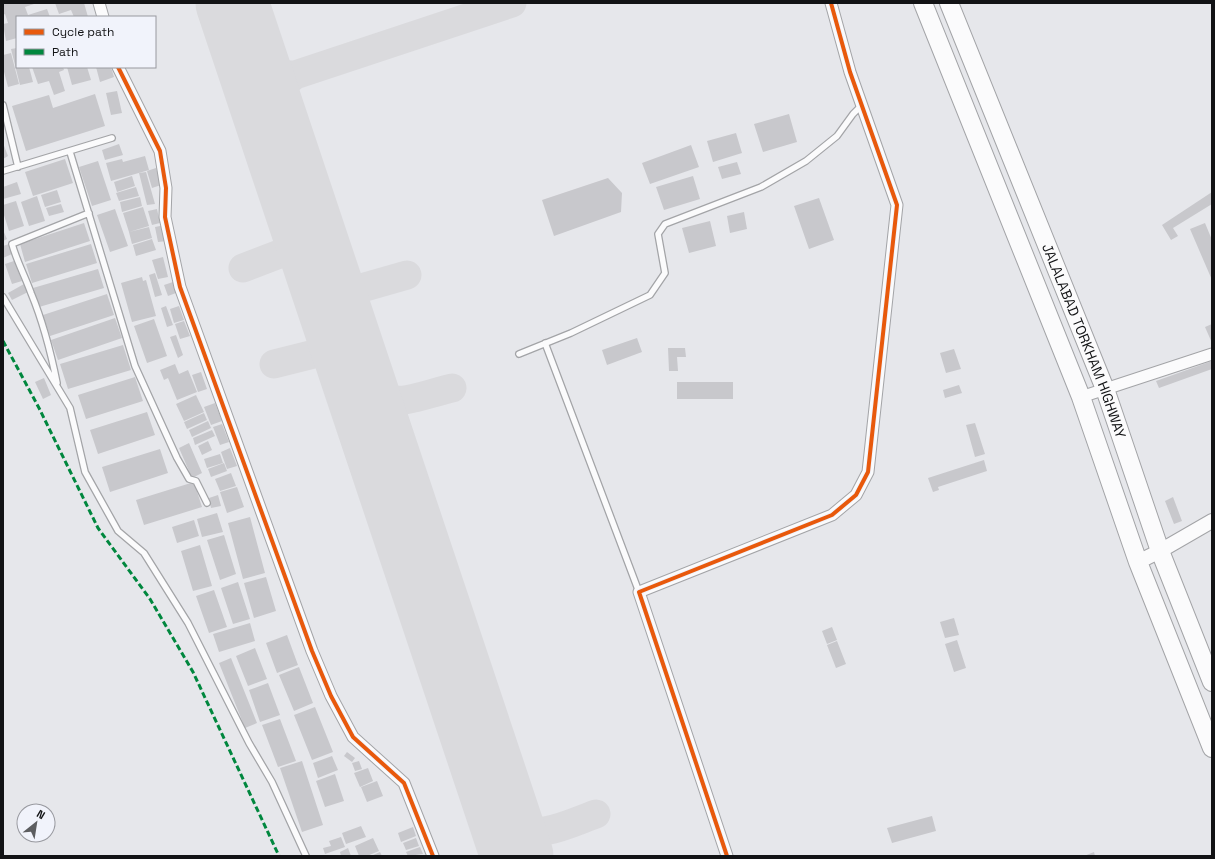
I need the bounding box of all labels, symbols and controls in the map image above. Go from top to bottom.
legend [16,16,156,68]
text: Cycle path [52,24,114,40]
text: Path [52,44,78,60]
street label: JALALABAD TORKHAM HIGHWAY [1038,241,1130,441]
north arrow [16,803,56,843]
text: N [34,806,48,822]

